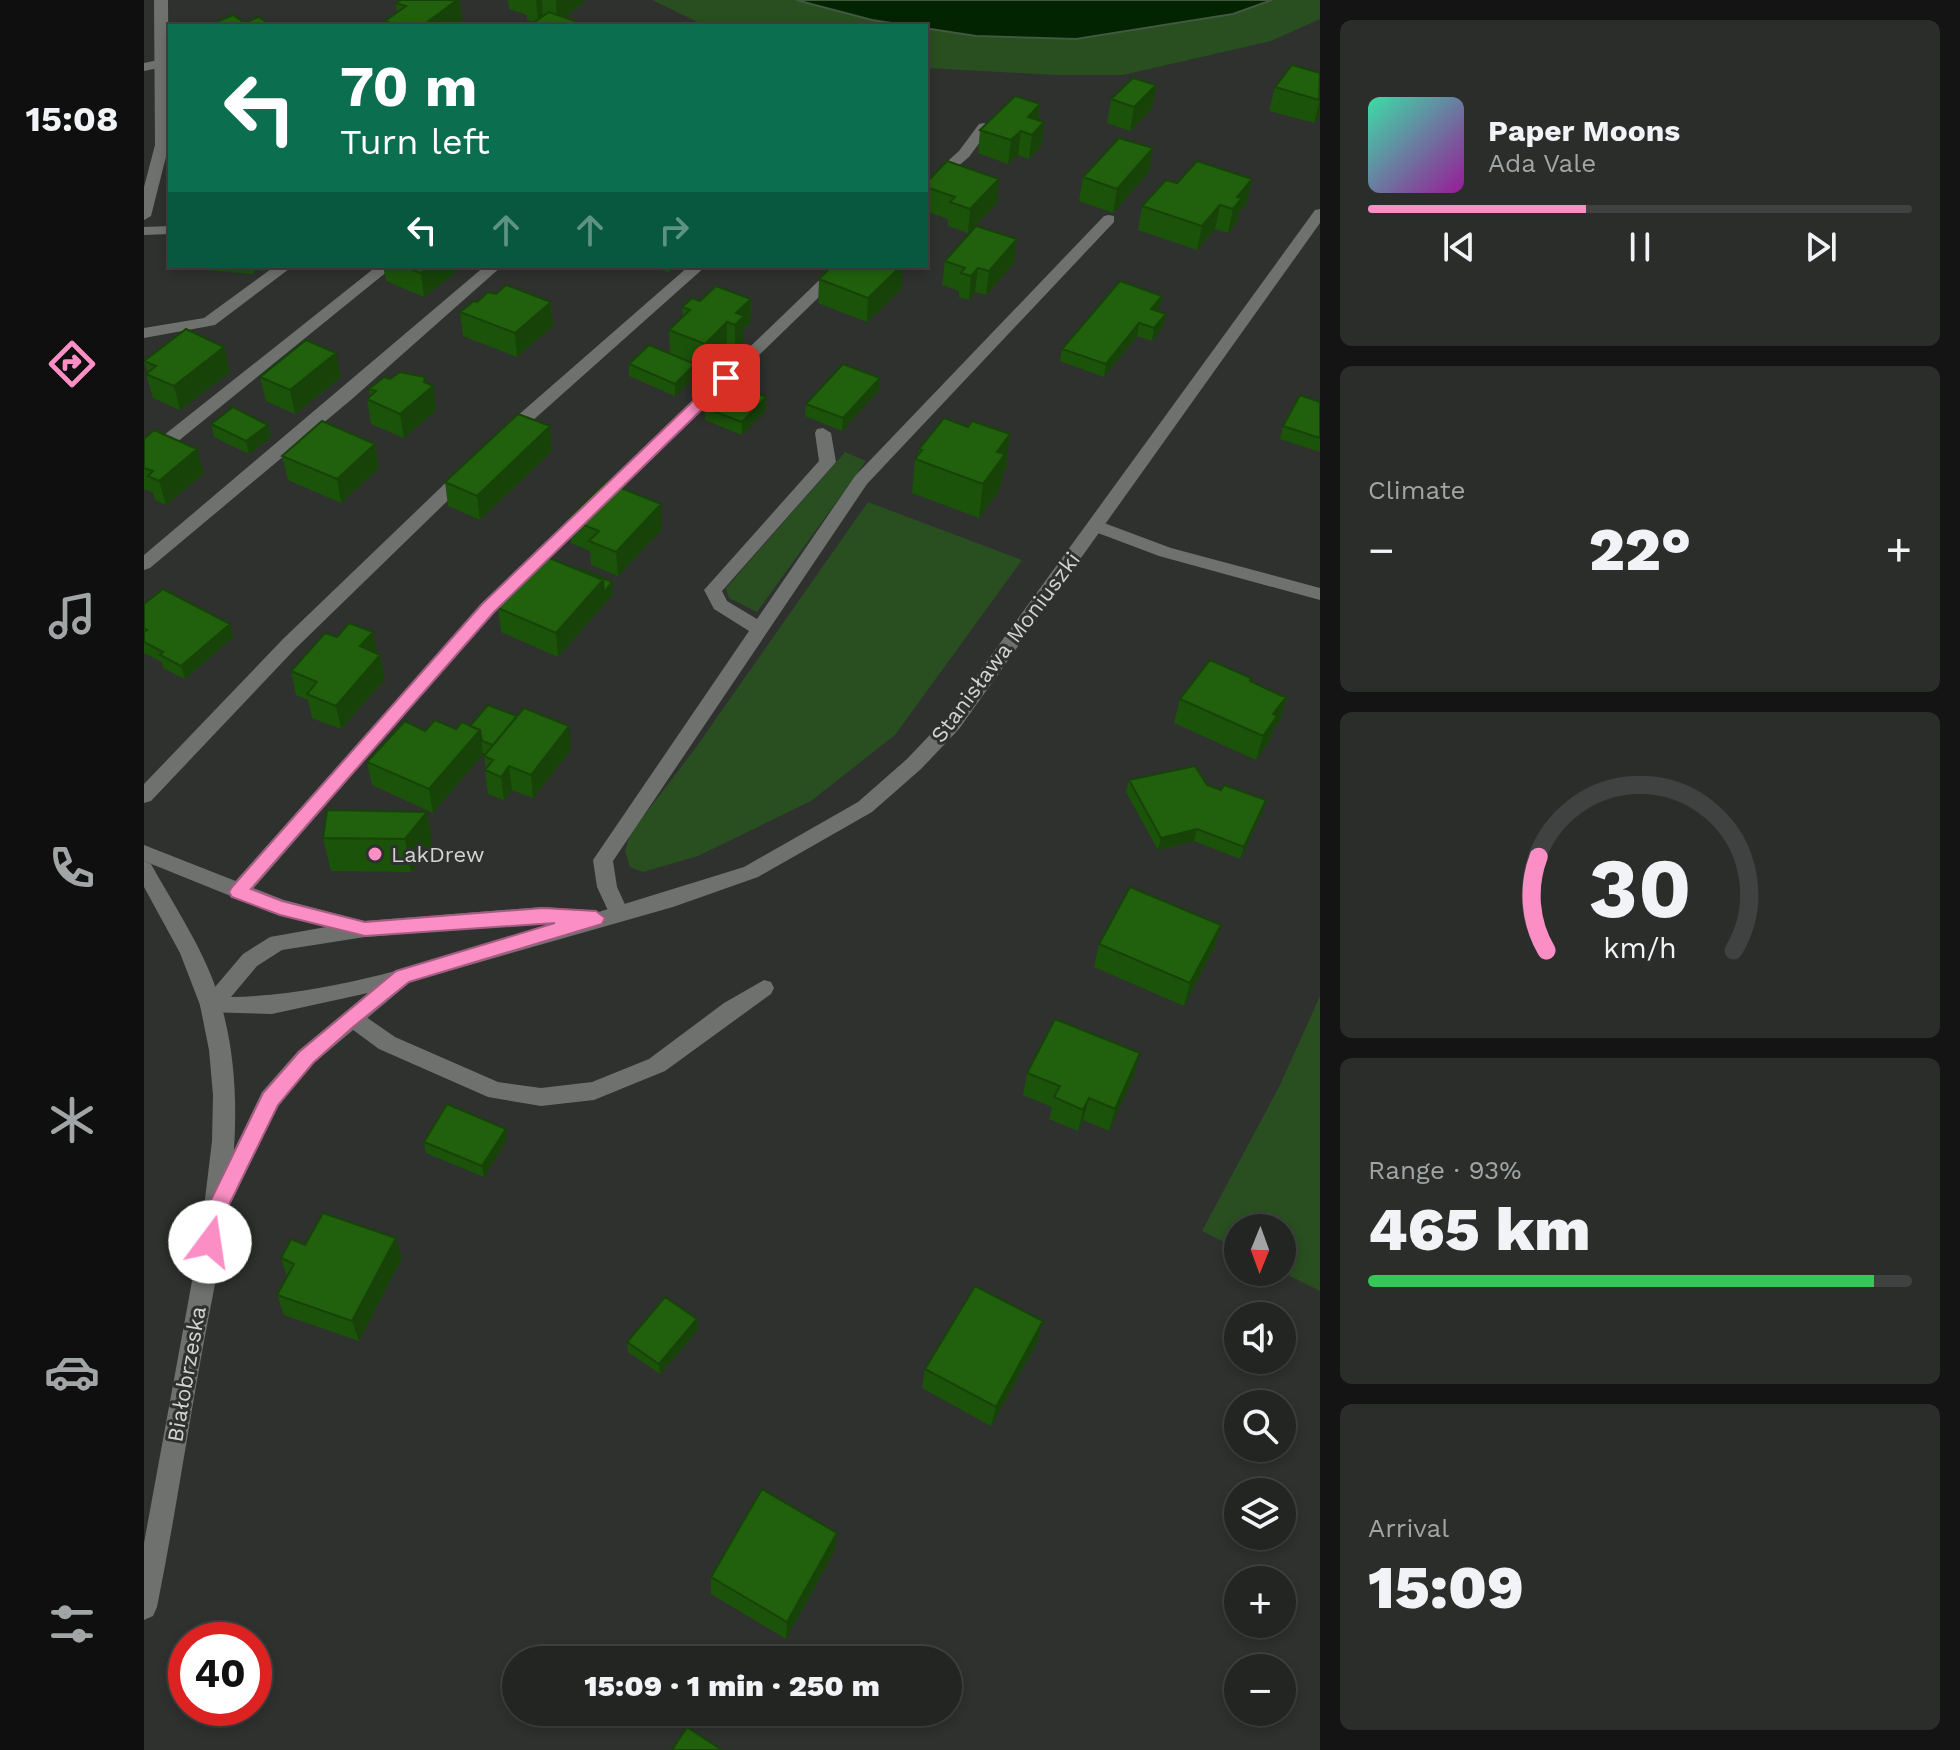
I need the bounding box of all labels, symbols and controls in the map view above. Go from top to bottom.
text: 70 m [340,54,477,120]
icon: left [208,56,312,160]
text: 15:08 [25,98,119,140]
text: Paper Moons [1488,113,1680,148]
text: Turn left [340,121,490,163]
text: Ada Vale [1488,148,1596,178]
icon: left [400,208,444,252]
icon: ahead [484,208,528,252]
icon: ahead [568,208,612,252]
icon: right [652,208,696,252]
icon: previous [1437,225,1481,269]
icon: pause [1618,225,1662,269]
icon: next [1799,225,1843,269]
icon: directions [44,336,100,392]
pin [692,344,760,412]
icon: arrive [704,356,748,400]
text: Climate [1368,475,1466,505]
text: 22° [1589,514,1691,585]
text: − [1368,524,1395,576]
text: + [1885,524,1912,576]
street label: Stanisława Moniuszki [926,547,1085,747]
icon: music [44,588,100,644]
icon: phone [44,840,100,896]
text: 30 [1589,840,1691,937]
place label: LakDrew [391,842,484,867]
marker: LakDrew [366,845,384,863]
text: km/h [1603,931,1677,965]
icon: climate [44,1092,100,1148]
text: Range · 93% [1368,1155,1521,1185]
text: 465 km [1368,1194,1590,1265]
position arrow [168,1200,252,1284]
north arrow [1224,1214,1296,1286]
map controls [1224,1214,1296,1726]
button: sound [1224,1302,1296,1374]
street label: Białobrzeska [162,1304,211,1444]
icon: car [44,1344,100,1400]
button: search [1224,1390,1296,1462]
button: layers [1224,1478,1296,1550]
text: Arrival [1368,1513,1449,1543]
text: 15:09 [1368,1552,1524,1623]
button: + [1224,1566,1296,1638]
icon: filters [44,1596,100,1652]
speed limit sign: 40 [168,1622,272,1726]
button: − [1224,1654,1296,1726]
text: 15:09 · 1 min · 250 m [584,1668,880,1703]

